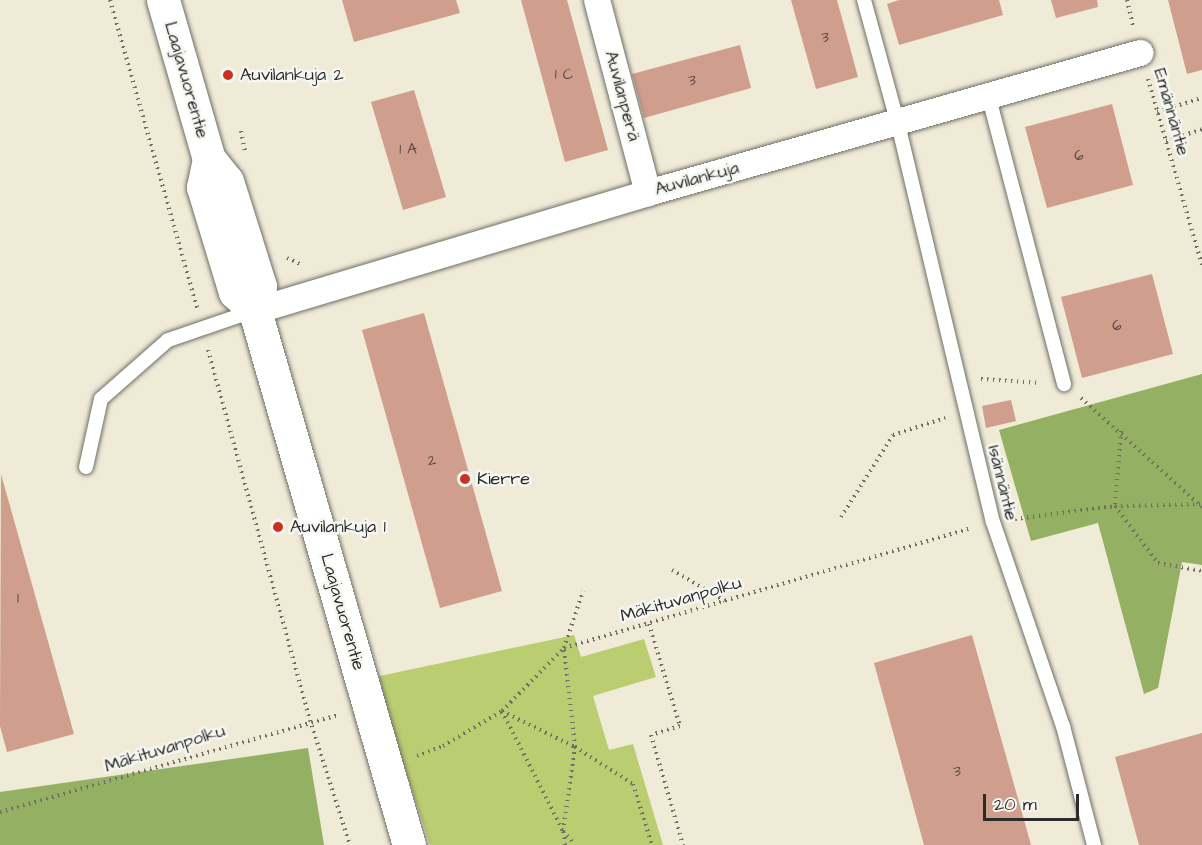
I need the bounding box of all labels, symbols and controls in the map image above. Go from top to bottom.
street label: Laajavuorentie [159,19,213,141]
house number: 3 [821,29,829,47]
street label: Auvilanperä [600,48,644,144]
place label: Auvilankuja 2 [240,64,344,86]
house number: 1 C [555,66,573,84]
street label: Emännäntie [1148,66,1194,158]
marker: Auvilankuja 2 [221,68,235,82]
house number: 3 [688,72,696,90]
house number: 1 A [399,141,417,159]
house number: 6 [1074,147,1084,165]
street label: Auvilankuja [653,157,741,201]
house number: 6 [1112,317,1122,335]
street label: Isännäntie [982,443,1022,523]
house number: 2 [428,452,436,470]
place label: Kierre [477,468,530,490]
marker: Kierre [458,472,472,486]
place label: Auvilankuja 1 [290,516,386,538]
marker: Auvilankuja 1 [271,520,285,534]
street label: Laajavuorentie [315,551,369,673]
street label: Mäkituvanpolku [618,572,744,628]
house number: 1 [17,590,19,608]
street label: Mäkituvanpolku [102,720,228,778]
house number: 3 [953,763,961,781]
scale bar [986,782,1082,820]
text: 20 m [994,792,1037,817]

